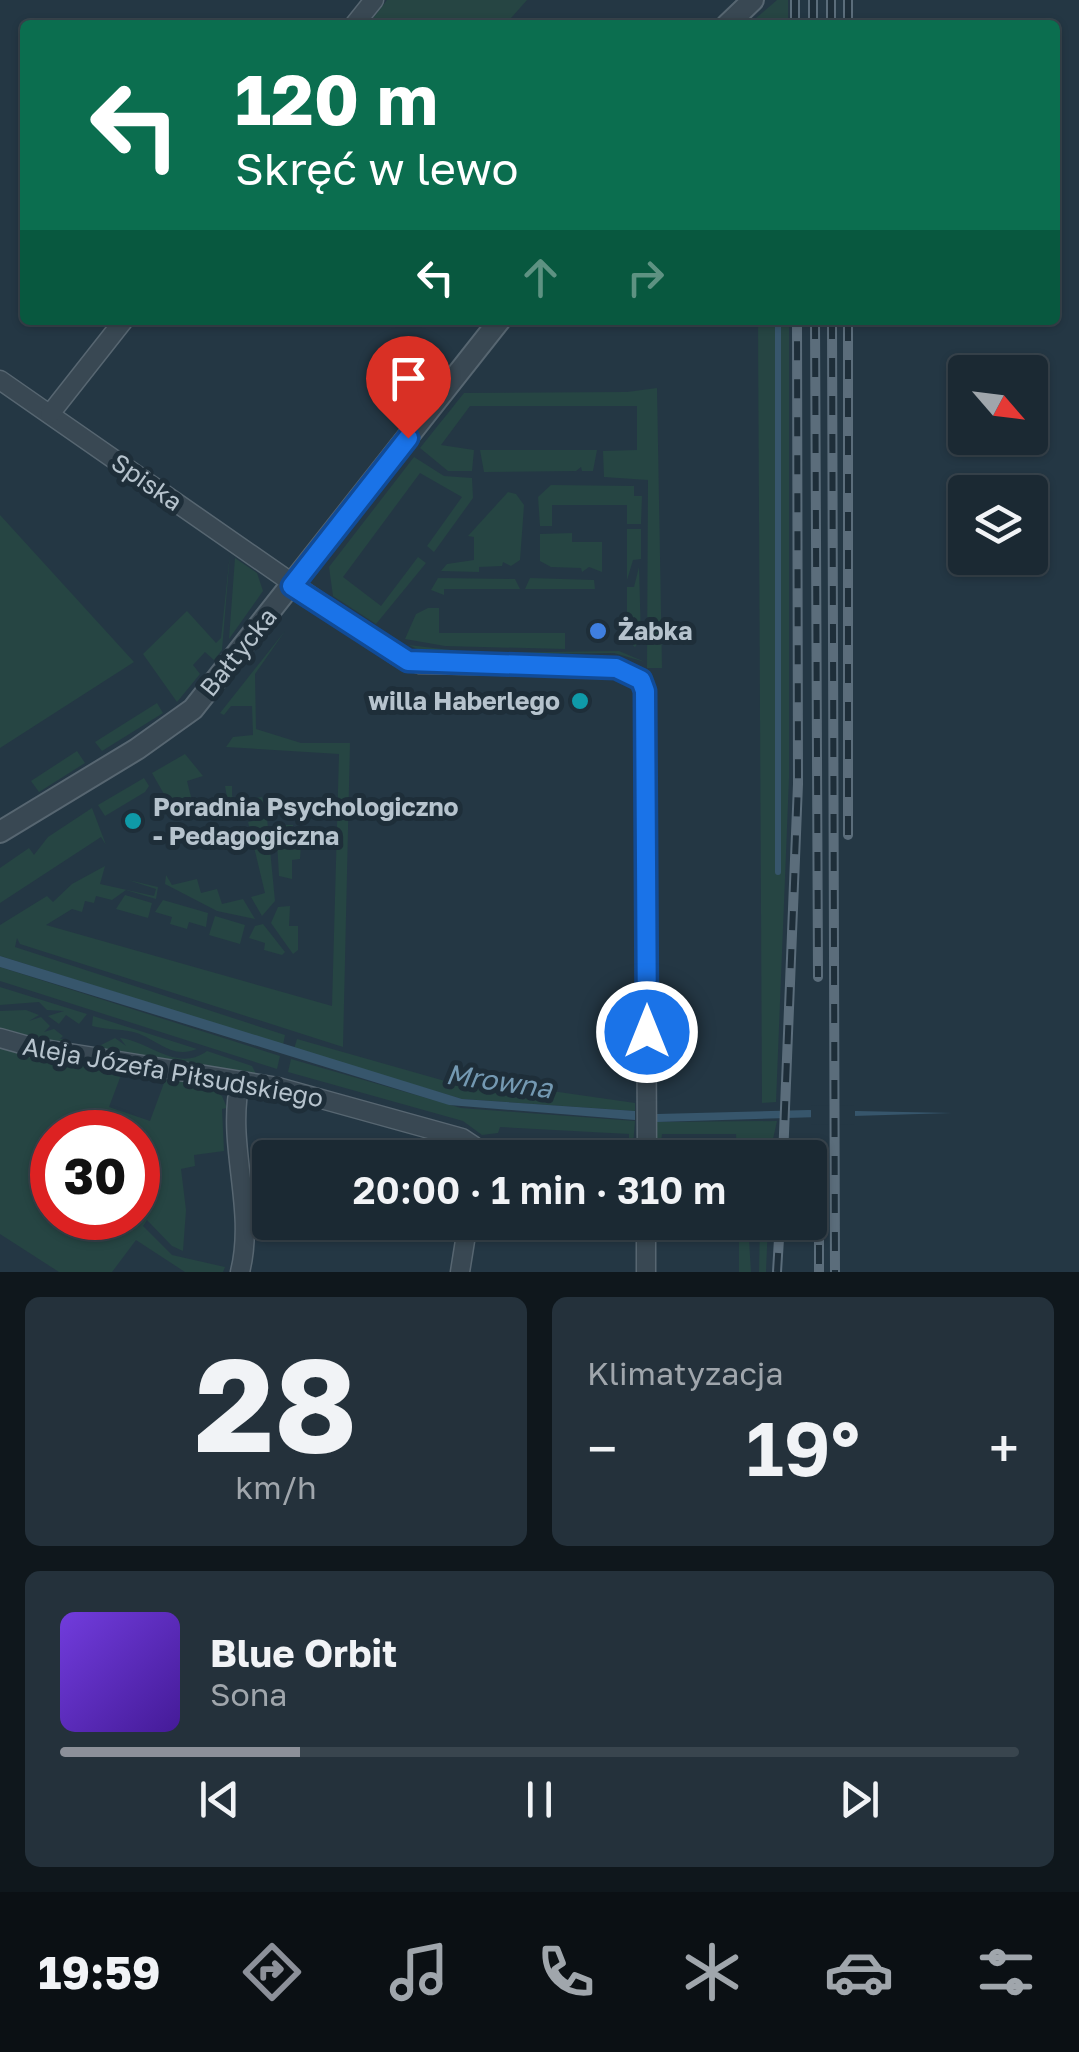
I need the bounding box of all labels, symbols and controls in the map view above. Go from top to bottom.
text: 120 m [235,56,438,140]
icon: left [70,60,200,190]
text: Skręć w lewo [235,141,519,195]
icon: left [408,250,463,305]
icon: ahead [513,250,568,305]
icon: right [618,250,673,305]
pin [366,336,451,439]
icon: arrive [381,351,436,406]
north arrow [948,355,1048,455]
map controls [948,355,1048,575]
street label: Spiska [106,446,189,517]
button: layers [948,475,1048,575]
street label: Bałtycka [192,601,283,702]
place label: Żabka [618,615,692,646]
marker: Żabka [587,620,609,642]
place label: willa Haberlego [368,685,560,716]
marker: willa Haberlego [569,690,591,712]
place label: Poradnia Psychologiczno - Pedagogiczna [153,791,459,851]
marker: Poradnia Psychologiczno - Pedagogiczna [122,810,144,832]
position arrow [595,980,699,1084]
street label: Aleja Józefa Piłsudskiego [20,1030,326,1113]
water label: Mrowna [444,1057,555,1104]
speed limit sign: 30 [30,1110,160,1240]
text: 20:00 · 1 min · 310 m [353,1167,726,1212]
text: 28 [195,1325,357,1481]
text: Klimatyzacja [587,1354,784,1392]
text: 19° [746,1402,860,1493]
text: − [587,1415,617,1481]
text: + [989,1415,1019,1481]
text: km/h [235,1468,317,1506]
text: Blue Orbit [210,1630,397,1675]
text: Sona [210,1675,287,1713]
icon: previous [192,1772,247,1827]
icon: pause [512,1772,567,1827]
icon: next [832,1772,887,1827]
icon: directions [237,1937,307,2007]
icon: music [384,1937,454,2007]
icon: phone [531,1937,601,2007]
icon: climate [677,1937,747,2007]
icon: car [824,1937,894,2007]
icon: filters [971,1937,1041,2007]
text: 19:59 [38,1945,161,1999]

